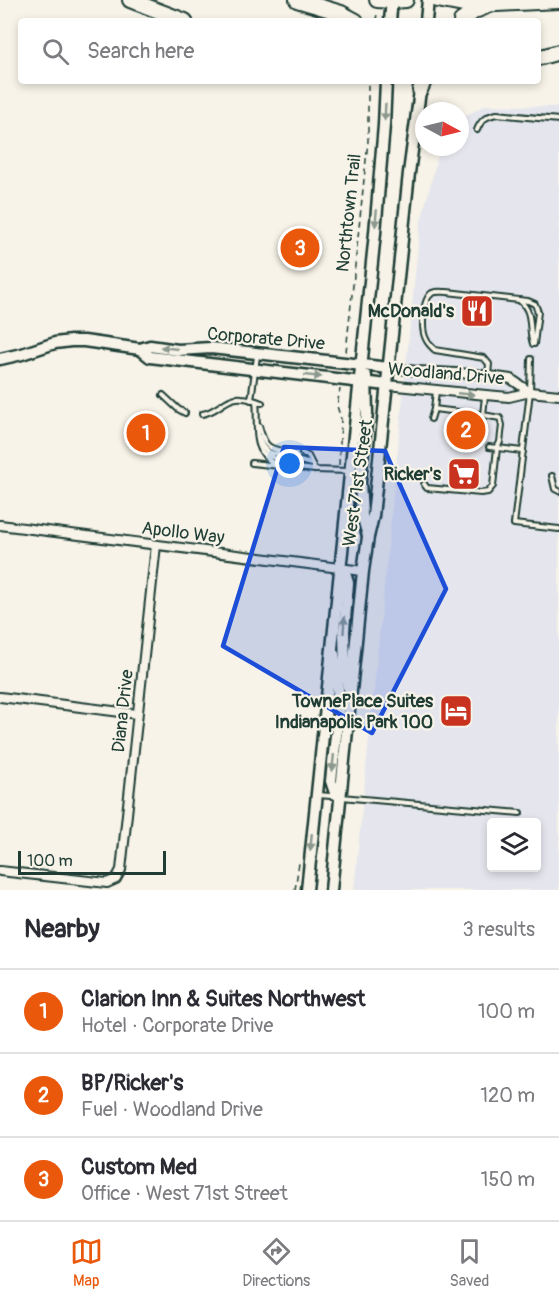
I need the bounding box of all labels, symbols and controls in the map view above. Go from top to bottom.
search box [18,18,541,84]
icon: search [39,35,72,68]
text: Search here [87,37,194,65]
north arrow [415,102,469,156]
one-way arrow [380,103,389,122]
street label: Northtown Trail [331,153,367,273]
one-way arrow [371,209,381,228]
pin: 3 [280,226,320,270]
restaurant icon: McDonald's [459,293,495,329]
place label: McDonald's [368,300,455,323]
street label: Corporate Drive [206,322,326,356]
one-way arrow [160,343,179,353]
street label: Woodland Drive [387,357,505,391]
one-way arrow [304,371,323,381]
one-way arrow [457,389,476,399]
pin: 2 [446,408,486,452]
pin: 1 [126,410,166,456]
street label: West 71st Street [338,417,378,548]
your location [275,449,304,478]
supermarket icon: Ricker's [446,456,482,492]
place label: Ricker's [384,463,442,486]
street label: Apollo Way [140,517,226,550]
one-way arrow [340,616,349,635]
street label: Diana Drive [107,668,139,754]
place label: TownePlace Suites Indianapolis Park 100 [275,690,434,734]
hotel icon: TownePlace Suites Indianapolis Park 100 [438,693,474,729]
one-way arrow [328,753,338,772]
map controls [487,818,541,872]
button: layers [487,818,541,872]
one-way arrow [306,833,316,852]
scale bar [18,848,166,876]
text: 100 m [27,851,73,871]
text: Nearby [24,913,100,945]
text: 3 results [463,917,535,942]
text: Clarion Inn & Suites Northwest [81,985,365,1013]
text: 1 [40,999,47,1024]
text: 100 m [478,999,535,1024]
text: Hotel · Corporate Drive [81,1013,273,1038]
text: BP/Ricker's [81,1069,183,1097]
text: 2 [38,1083,49,1108]
text: 120 m [480,1083,535,1108]
text: Fuel · Woodland Drive [81,1097,263,1122]
text: Custom Med [81,1153,197,1181]
text: 3 [38,1167,49,1192]
text: 150 m [481,1167,535,1192]
text: Office · West 71st Street [81,1181,288,1206]
tab: Map [70,1235,103,1291]
tab: Directions [242,1235,310,1291]
tab: Saved [450,1235,489,1291]

